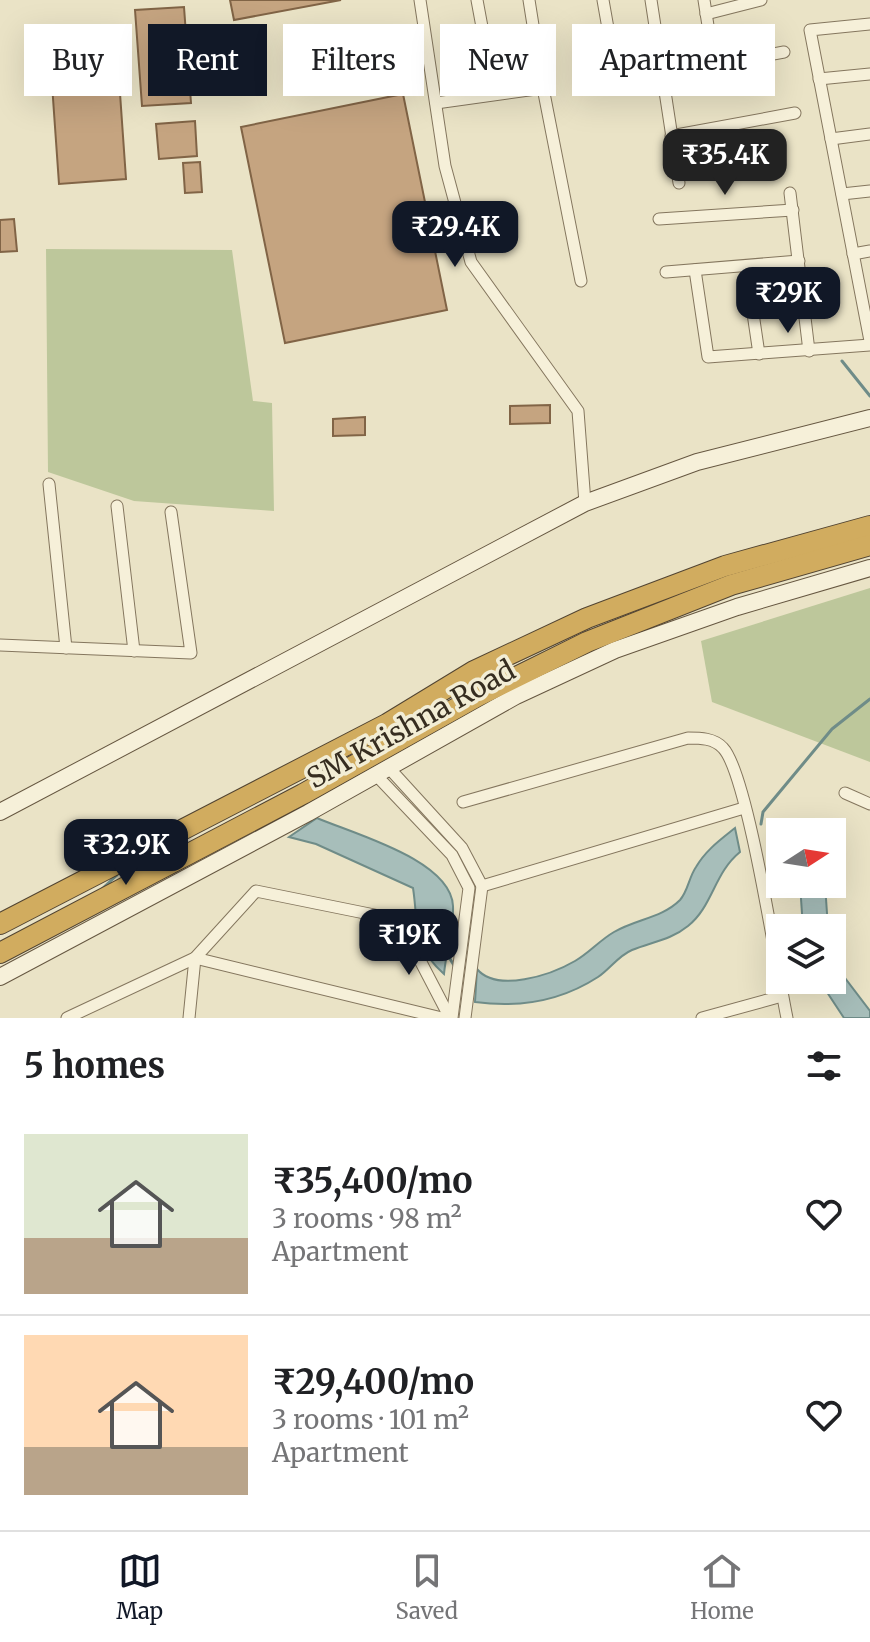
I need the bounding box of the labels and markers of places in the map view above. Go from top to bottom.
pin: ₹35.4K [660,129,790,197]
pin: ₹29.4K [390,201,520,269]
pin: ₹29K [741,267,835,335]
pin: ₹32.9K [61,819,191,887]
pin: ₹19K [362,909,456,977]

